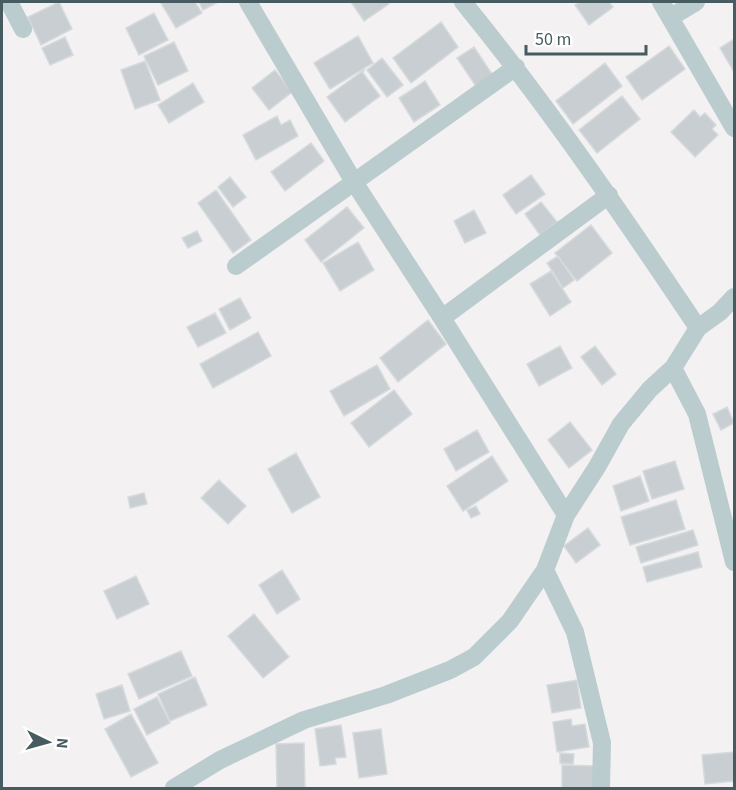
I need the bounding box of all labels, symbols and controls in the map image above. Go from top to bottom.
scale bar [526,18,646,56]
text: 50 m [535,27,571,52]
north arrow [18,712,78,772]
text: N [51,737,73,749]

